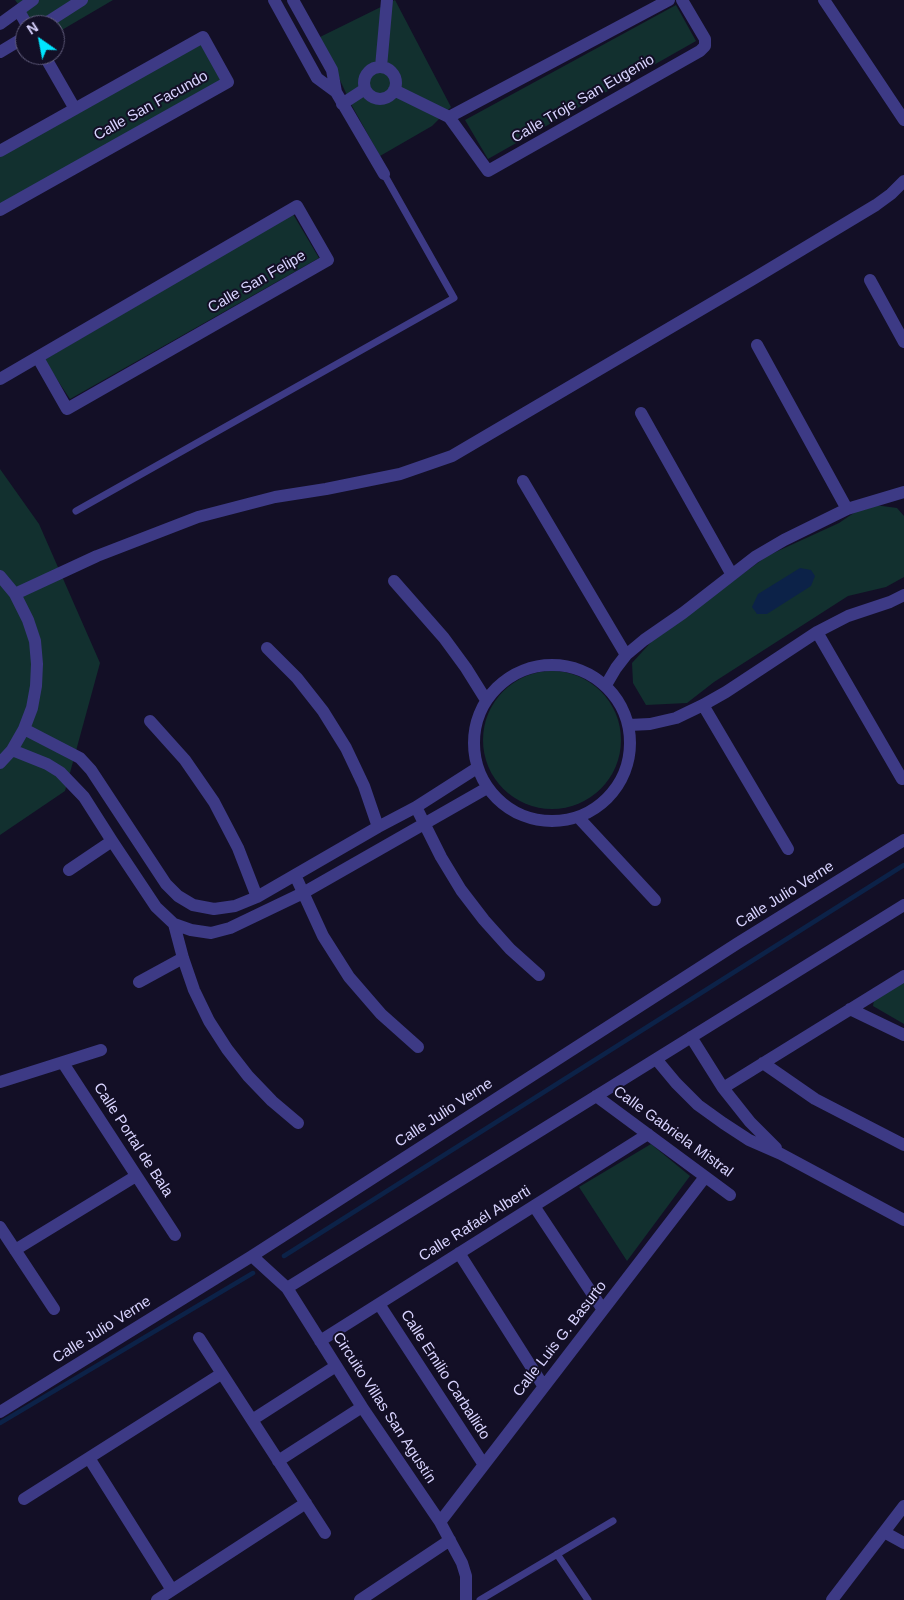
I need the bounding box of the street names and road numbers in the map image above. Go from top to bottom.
street label: Calle Troje San Eugenio [508,51,658,147]
street label: Calle San Facundo [91,67,211,145]
street label: Calle San Felipe [205,247,309,317]
street label: Calle Julio Verne [733,858,837,932]
street label: Calle Julio Verne [392,1075,496,1151]
street label: Calle Portal de Bala [89,1080,177,1200]
street label: Calle Gabriela Mistral [610,1083,736,1181]
street label: Calle Rafaél Alberti [416,1182,534,1266]
street label: Calle Luis G. Basurto [509,1278,611,1400]
street label: Calle Julio Verne [50,1293,154,1367]
street label: Calle Emilio Carballido [396,1307,494,1443]
street label: Circuito Villas San Agustín [328,1329,440,1487]

